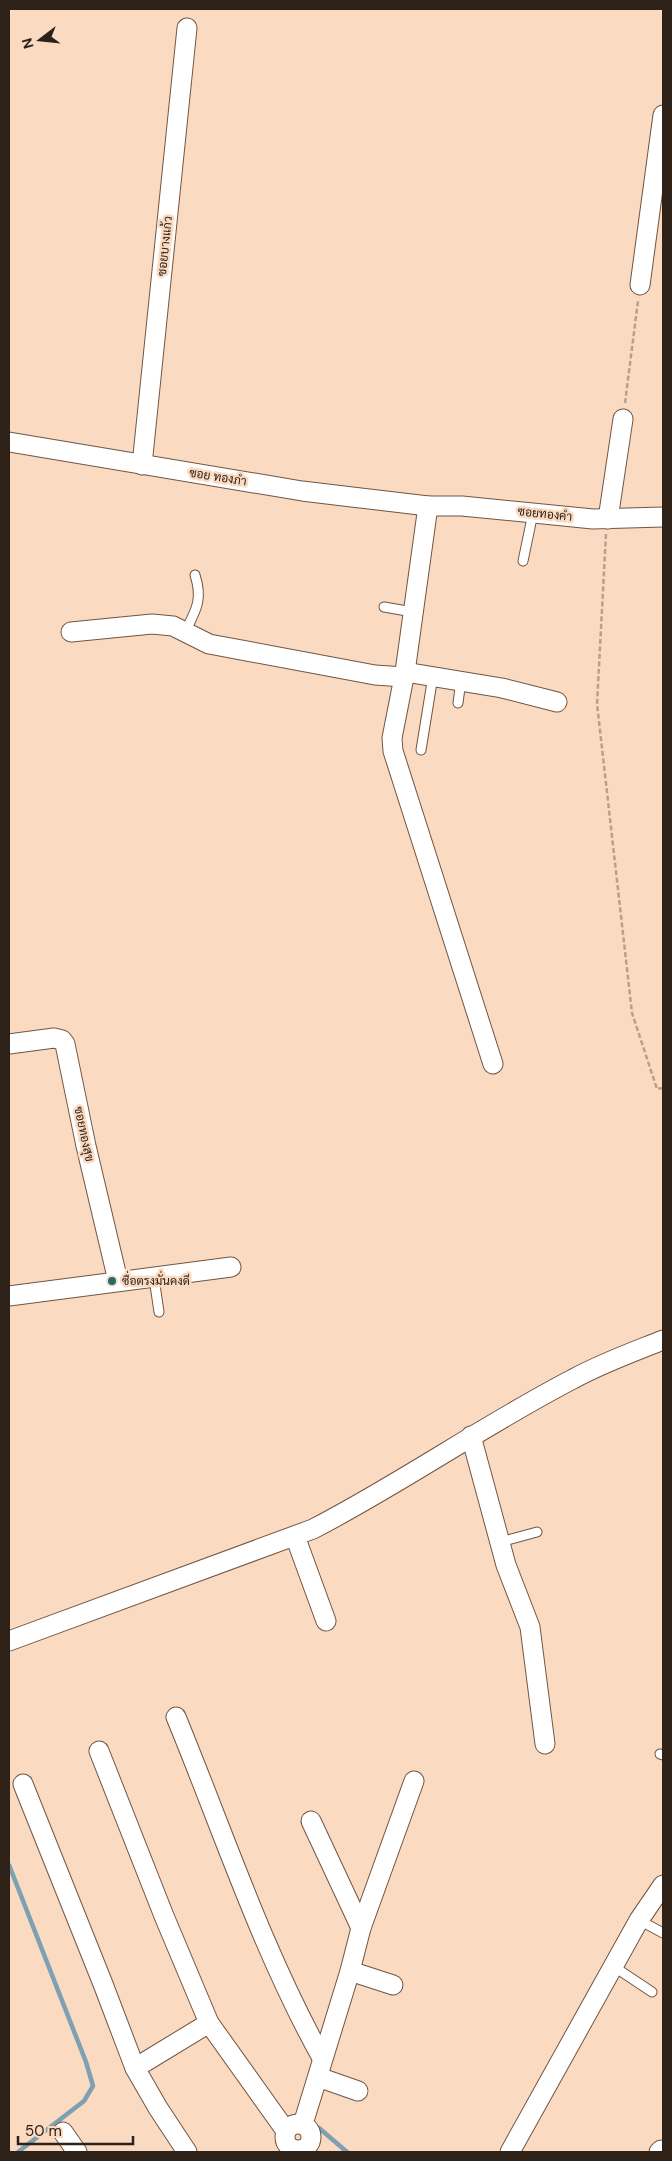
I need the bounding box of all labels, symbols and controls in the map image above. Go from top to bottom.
north arrow [15,15,65,65]
text: N [17,36,38,51]
street label: ซอยบางแก้ว [154,215,176,277]
street label: ซอย ทองภํา [188,465,248,489]
street label: ซอยทองคำ [517,503,573,525]
street label: ซอยทองสุข [69,1105,98,1163]
place label: ซื่อตรงมั่นคงดี [122,1270,190,1289]
marker: ซื่อตรงมั่นคงดี [106,1275,118,1287]
scale bar [18,2114,132,2146]
text: 50 m [25,2121,62,2141]

